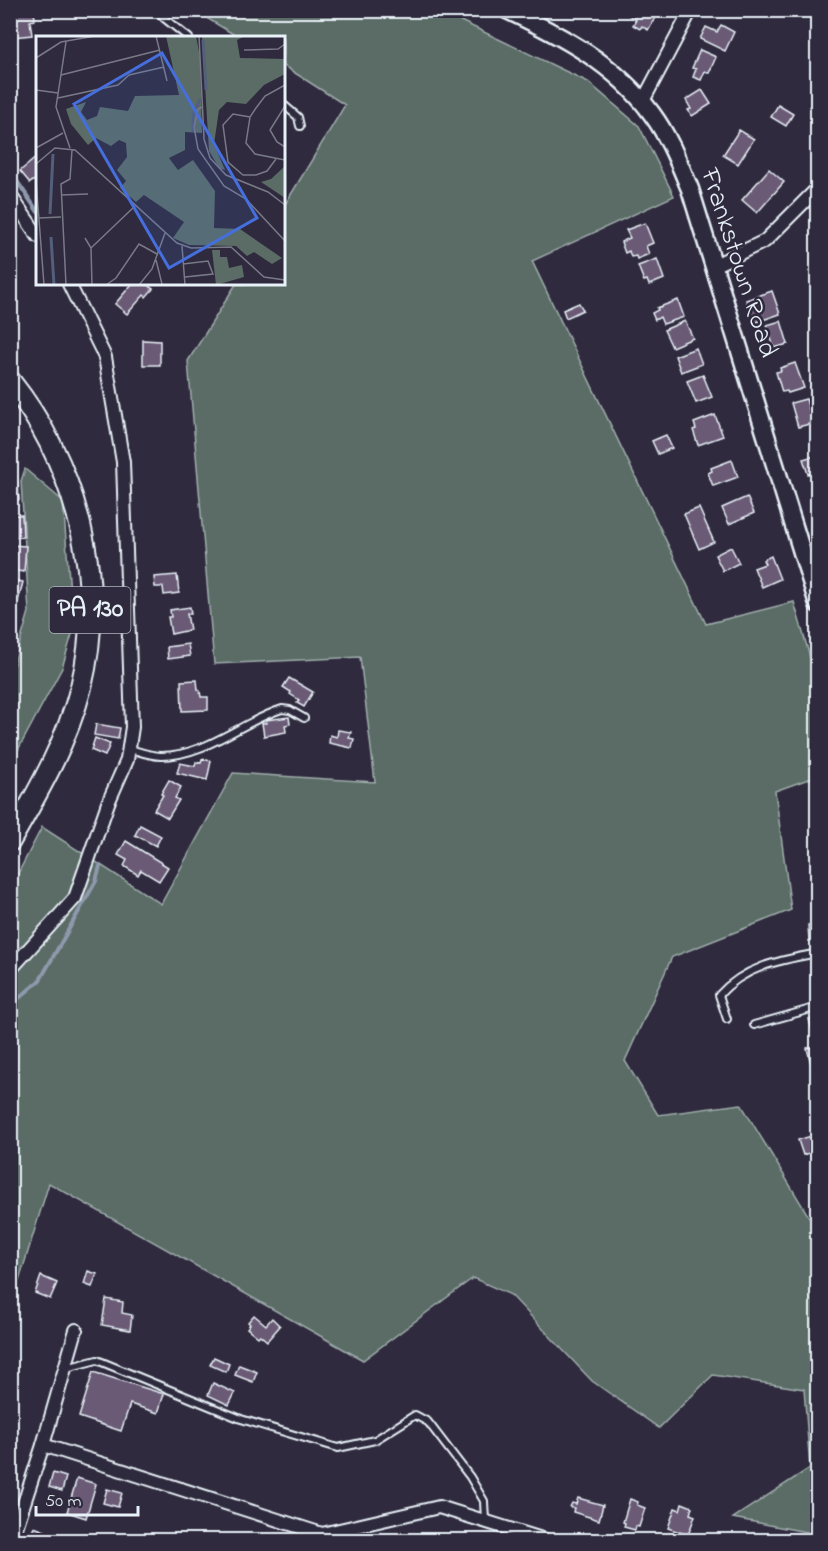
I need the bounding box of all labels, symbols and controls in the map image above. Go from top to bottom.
inset map [36,36,285,285]
street label: Frankstown Road [689,162,787,363]
road number: PA 130 [50,587,130,633]
scale bar [36,1479,138,1517]
text: 50 m [45,1489,82,1515]

